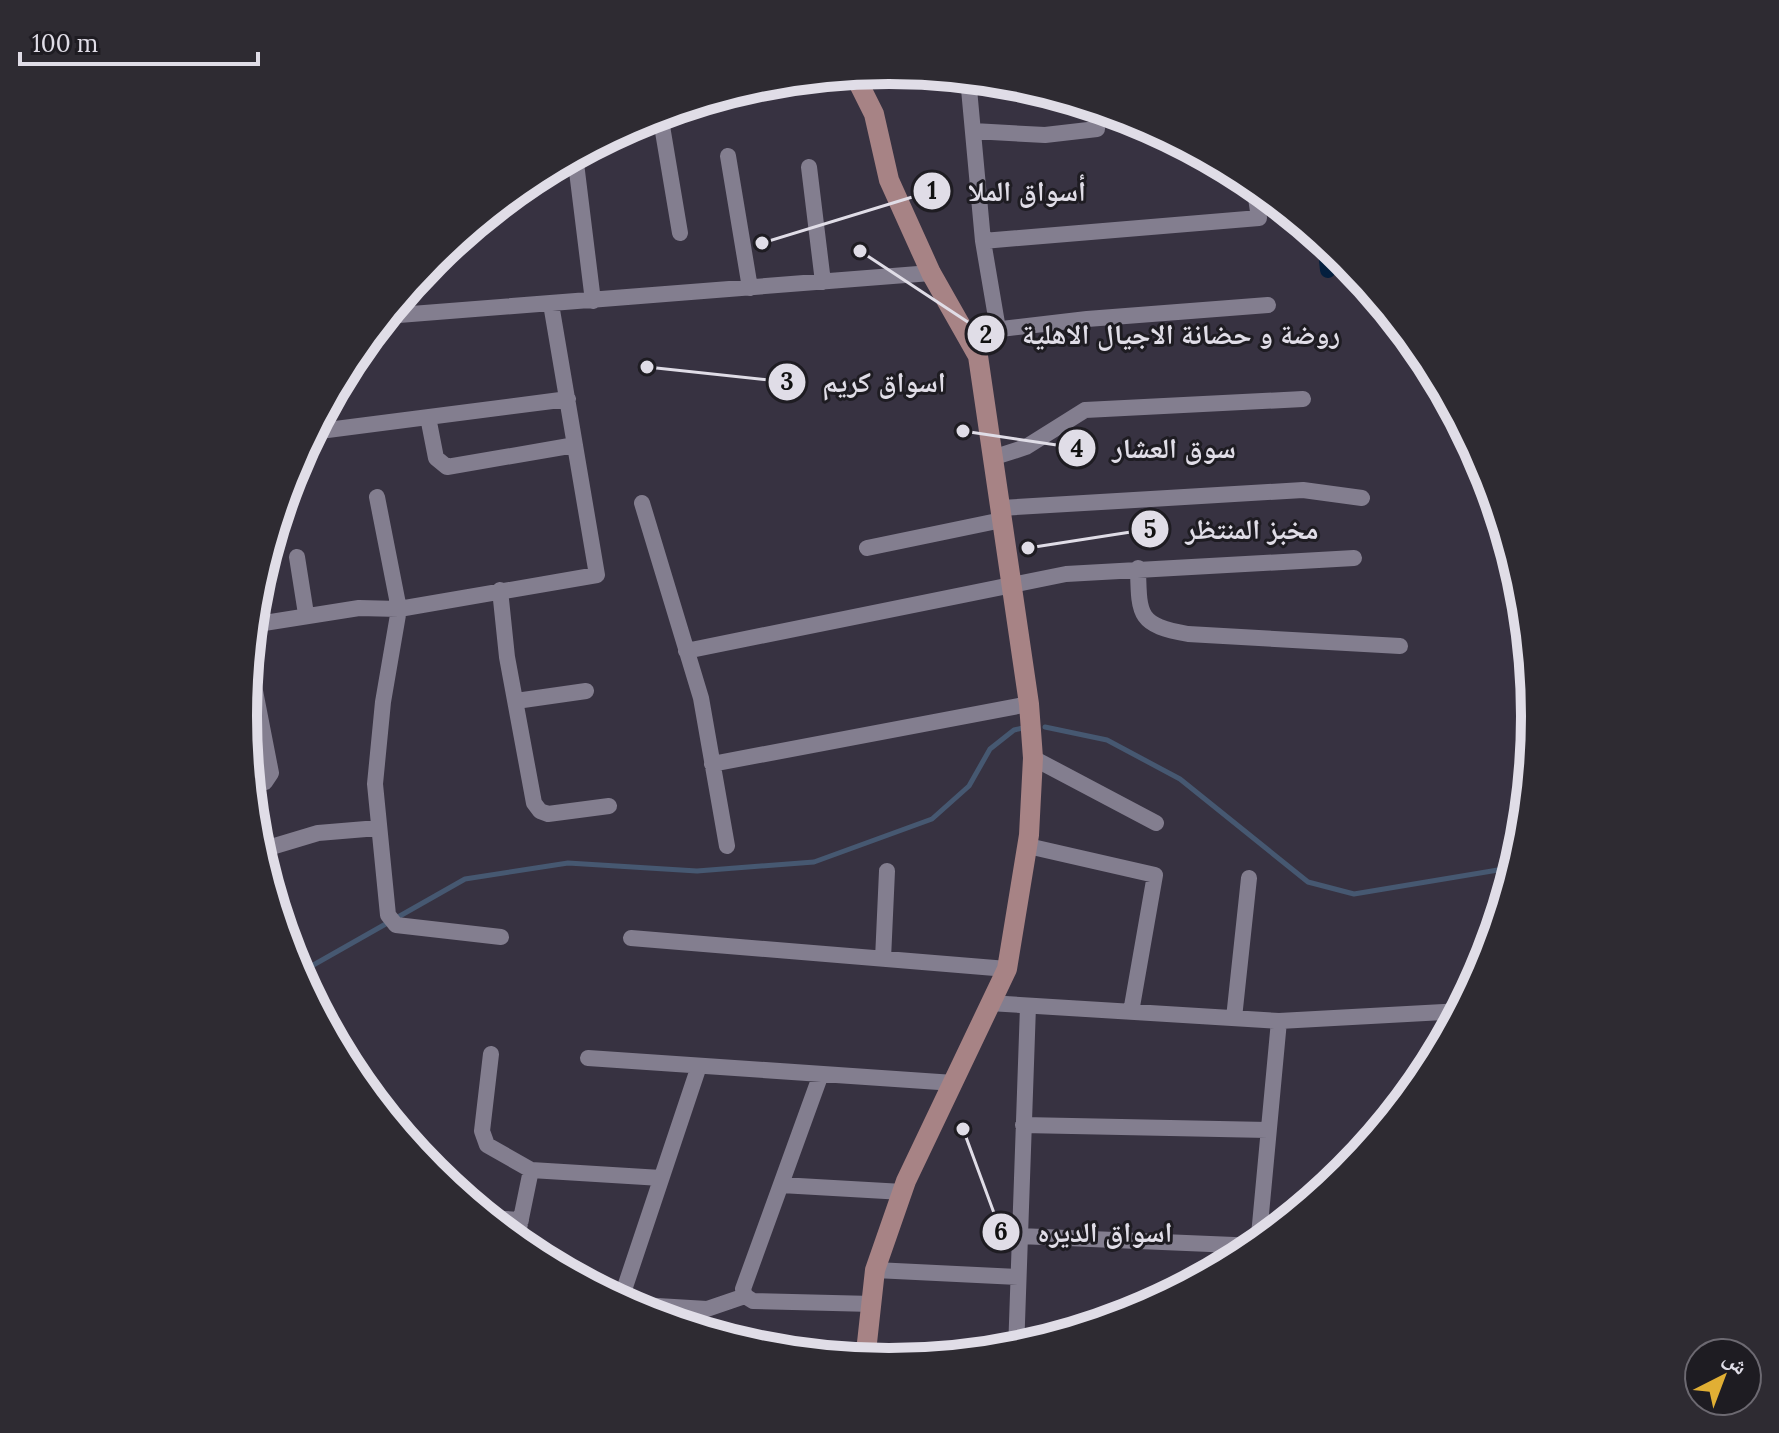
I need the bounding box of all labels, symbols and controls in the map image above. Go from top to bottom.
scale bar [20,16,258,66]
text: 100 m [32,28,98,59]
callout: أسواق الملا [912,165,1102,217]
text: أسواق الملا [968,173,1086,209]
text: 1 [927,175,937,206]
callout: روضة و حضانة الاجيال الاهلية [966,308,1356,360]
text: روضة و حضانة الاجيال الاهلية [1022,316,1340,352]
text: 2 [980,319,992,350]
callout: اسواق كريم [767,356,962,408]
text: اسواق كريم [822,364,946,401]
text: 3 [780,366,794,397]
callout: سوق العشار [1057,422,1252,474]
text: سوق العشار [1111,430,1236,466]
text: 4 [1070,433,1084,464]
callout: مخبز المنتظر [1130,503,1335,555]
text: مخبز المنتظر [1185,511,1318,547]
text: 5 [1144,514,1157,545]
callout: اسواق الديره [981,1206,1188,1258]
text: اسواق الديره [1038,1214,1172,1250]
text: 6 [994,1216,1008,1247]
north arrow [1683,1337,1763,1417]
text: ش [1718,1344,1754,1380]

